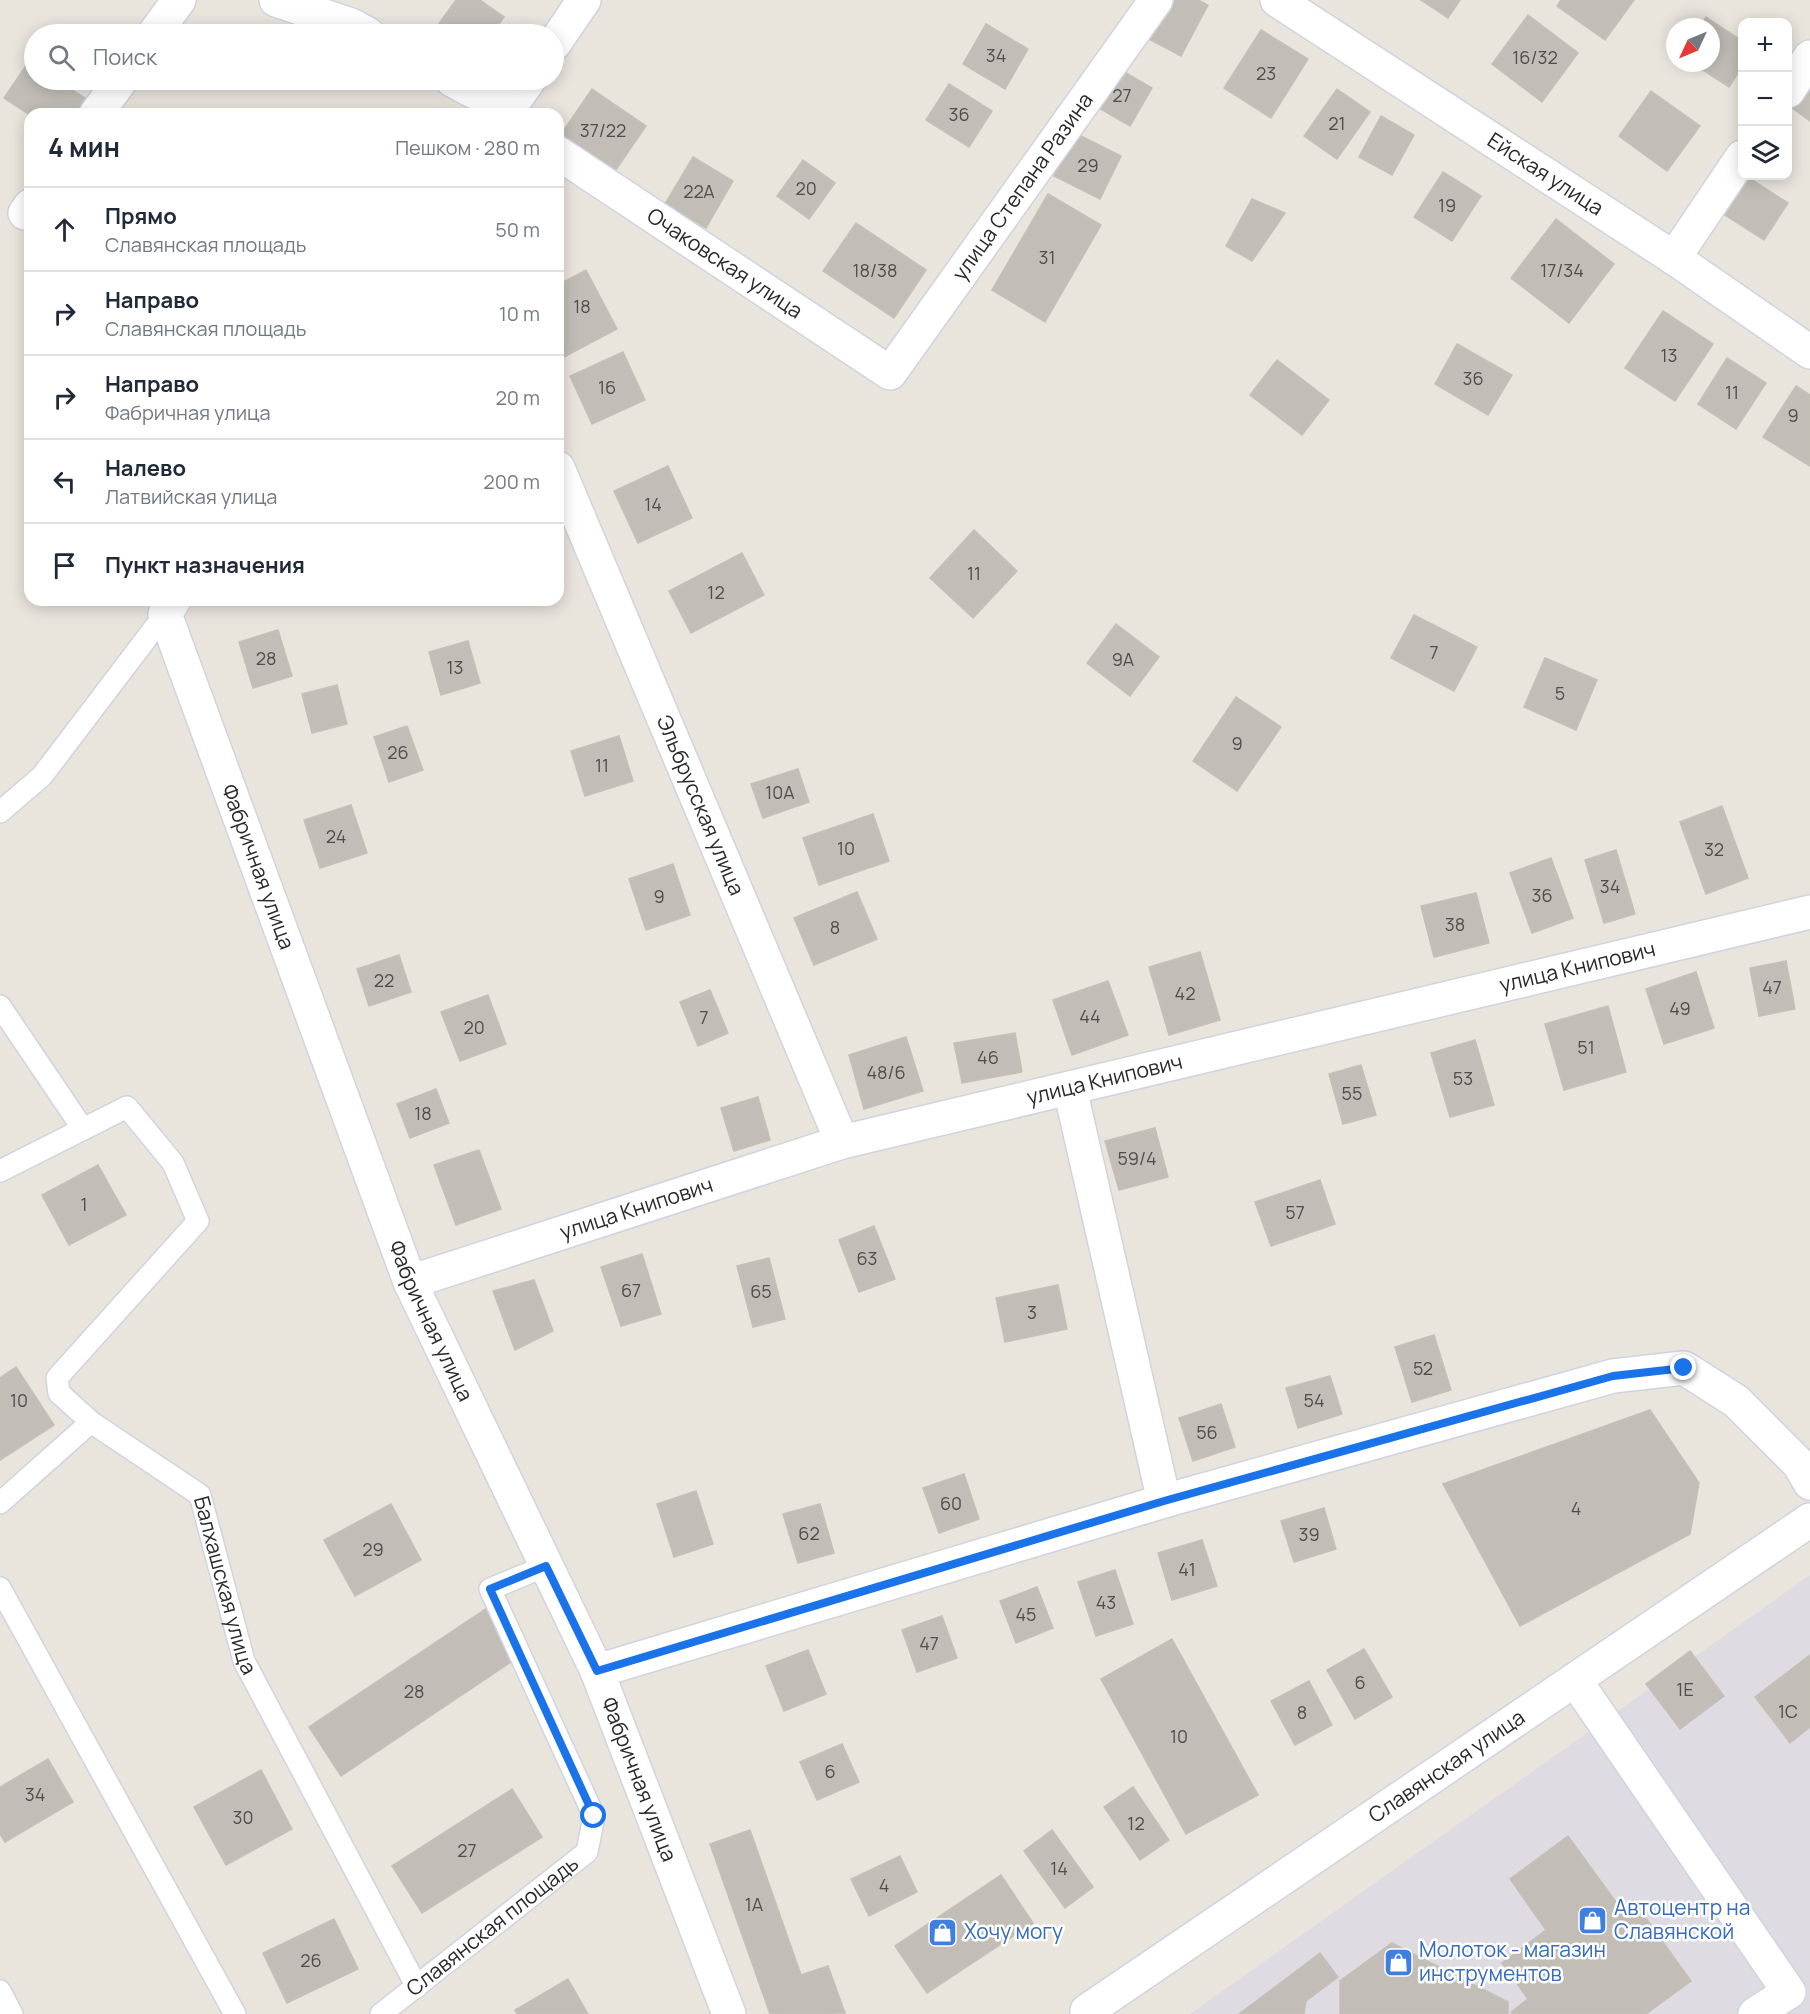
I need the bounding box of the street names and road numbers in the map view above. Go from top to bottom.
street label: улица Степана Разина [945,87,1099,286]
street label: Ейская улица [1483,126,1609,221]
street label: Очаковская улица [642,201,808,324]
street label: Эльбрусская улица [651,710,751,899]
street label: Фабричная улица [216,780,302,953]
street label: улица Книпович [1496,934,1658,998]
street label: улица Книпович [1024,1047,1185,1111]
street label: улица Книпович [556,1170,716,1246]
street label: Фабричная улица [383,1236,480,1406]
street label: Балхашская улица [188,1493,264,1679]
street label: Фабричная улица [595,1693,684,1865]
street label: Славянская улица [1363,1703,1530,1829]
street label: Славянская площадь [400,1849,584,2002]

